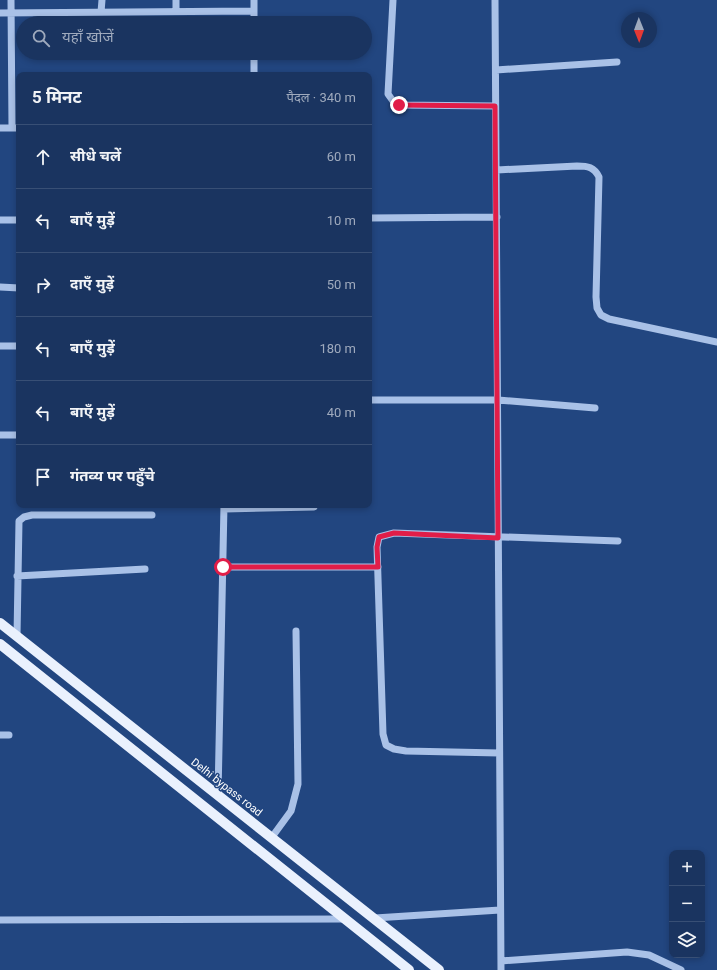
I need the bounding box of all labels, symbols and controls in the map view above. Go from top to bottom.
north arrow [621,12,657,48]
search box [16,16,372,60]
icon: search [30,27,52,49]
text: यहाँ खोजें [62,28,114,46]
text: 5 मिनट [32,87,82,107]
text: पैदल · 340 m [287,90,356,105]
route end [390,96,408,114]
icon: ahead [32,146,54,168]
text: सीधे चलें [70,147,121,165]
text: 60 m [327,149,356,164]
icon: left [32,210,54,232]
text: बाएँ मुड़ें [70,211,115,229]
text: 10 m [327,213,356,228]
icon: right [32,274,54,296]
text: दाएँ मुड़ें [70,275,114,293]
text: 50 m [327,277,356,292]
icon: left [32,338,54,360]
text: बाएँ मुड़ें [70,339,115,357]
text: 180 m [319,341,356,356]
icon: left [32,402,54,424]
text: बाएँ मुड़ें [70,403,115,421]
text: 40 m [327,405,356,420]
icon: arrive [32,466,54,488]
text: गंतव्य पर पहुँचे [70,467,155,485]
route start [214,558,232,576]
street label: Delhi bypass road [188,756,265,819]
map controls [669,850,705,958]
button: + [669,850,705,886]
button: − [669,886,705,922]
button: layers [669,922,705,958]

